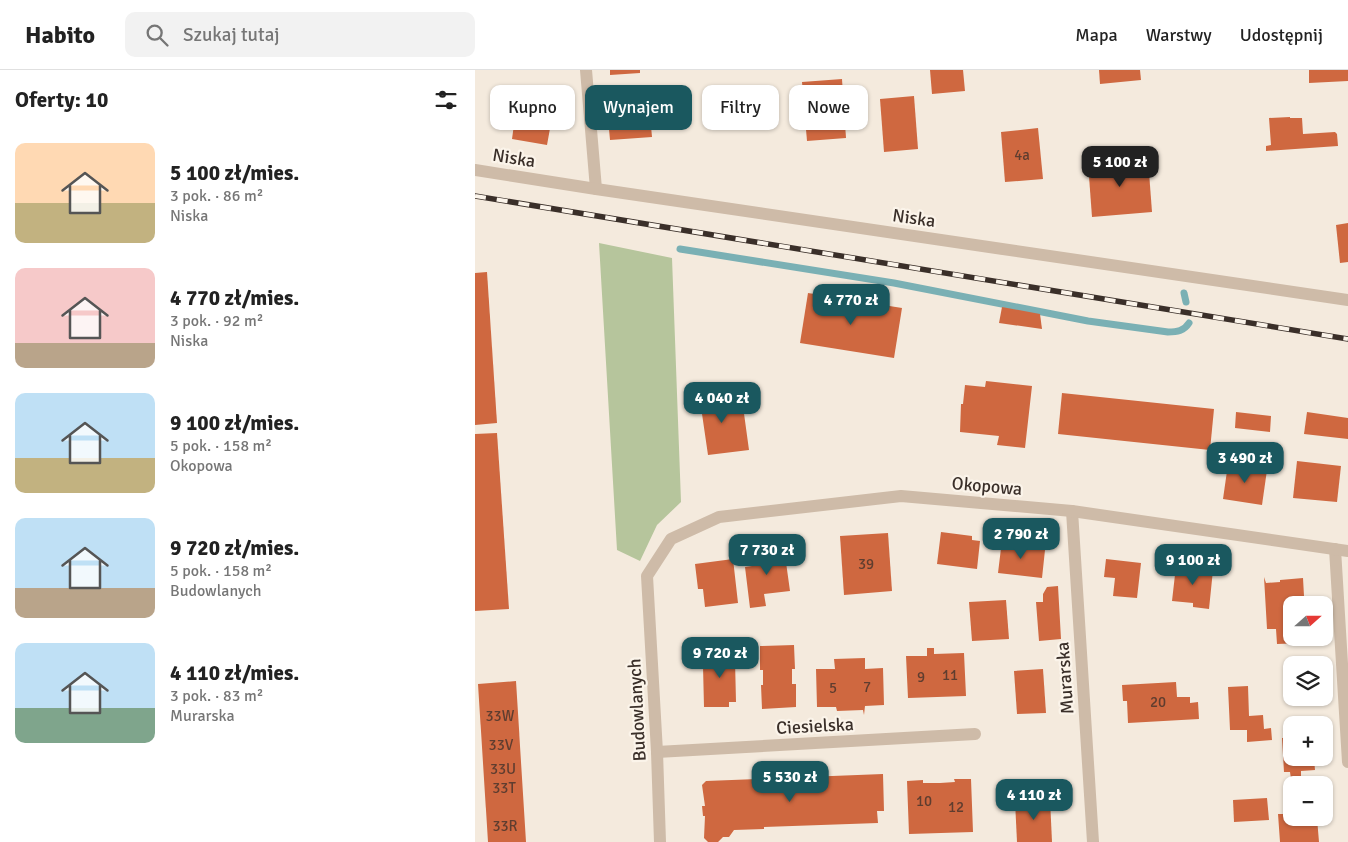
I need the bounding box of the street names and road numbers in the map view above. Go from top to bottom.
street label: Niska [491,144,537,172]
street label: Niska [891,204,937,232]
street label: Okopowa [951,472,1023,500]
street label: Murarska [1051,641,1079,715]
street label: Budowlanych [623,658,651,762]
street label: Ciesielska [776,713,854,739]

